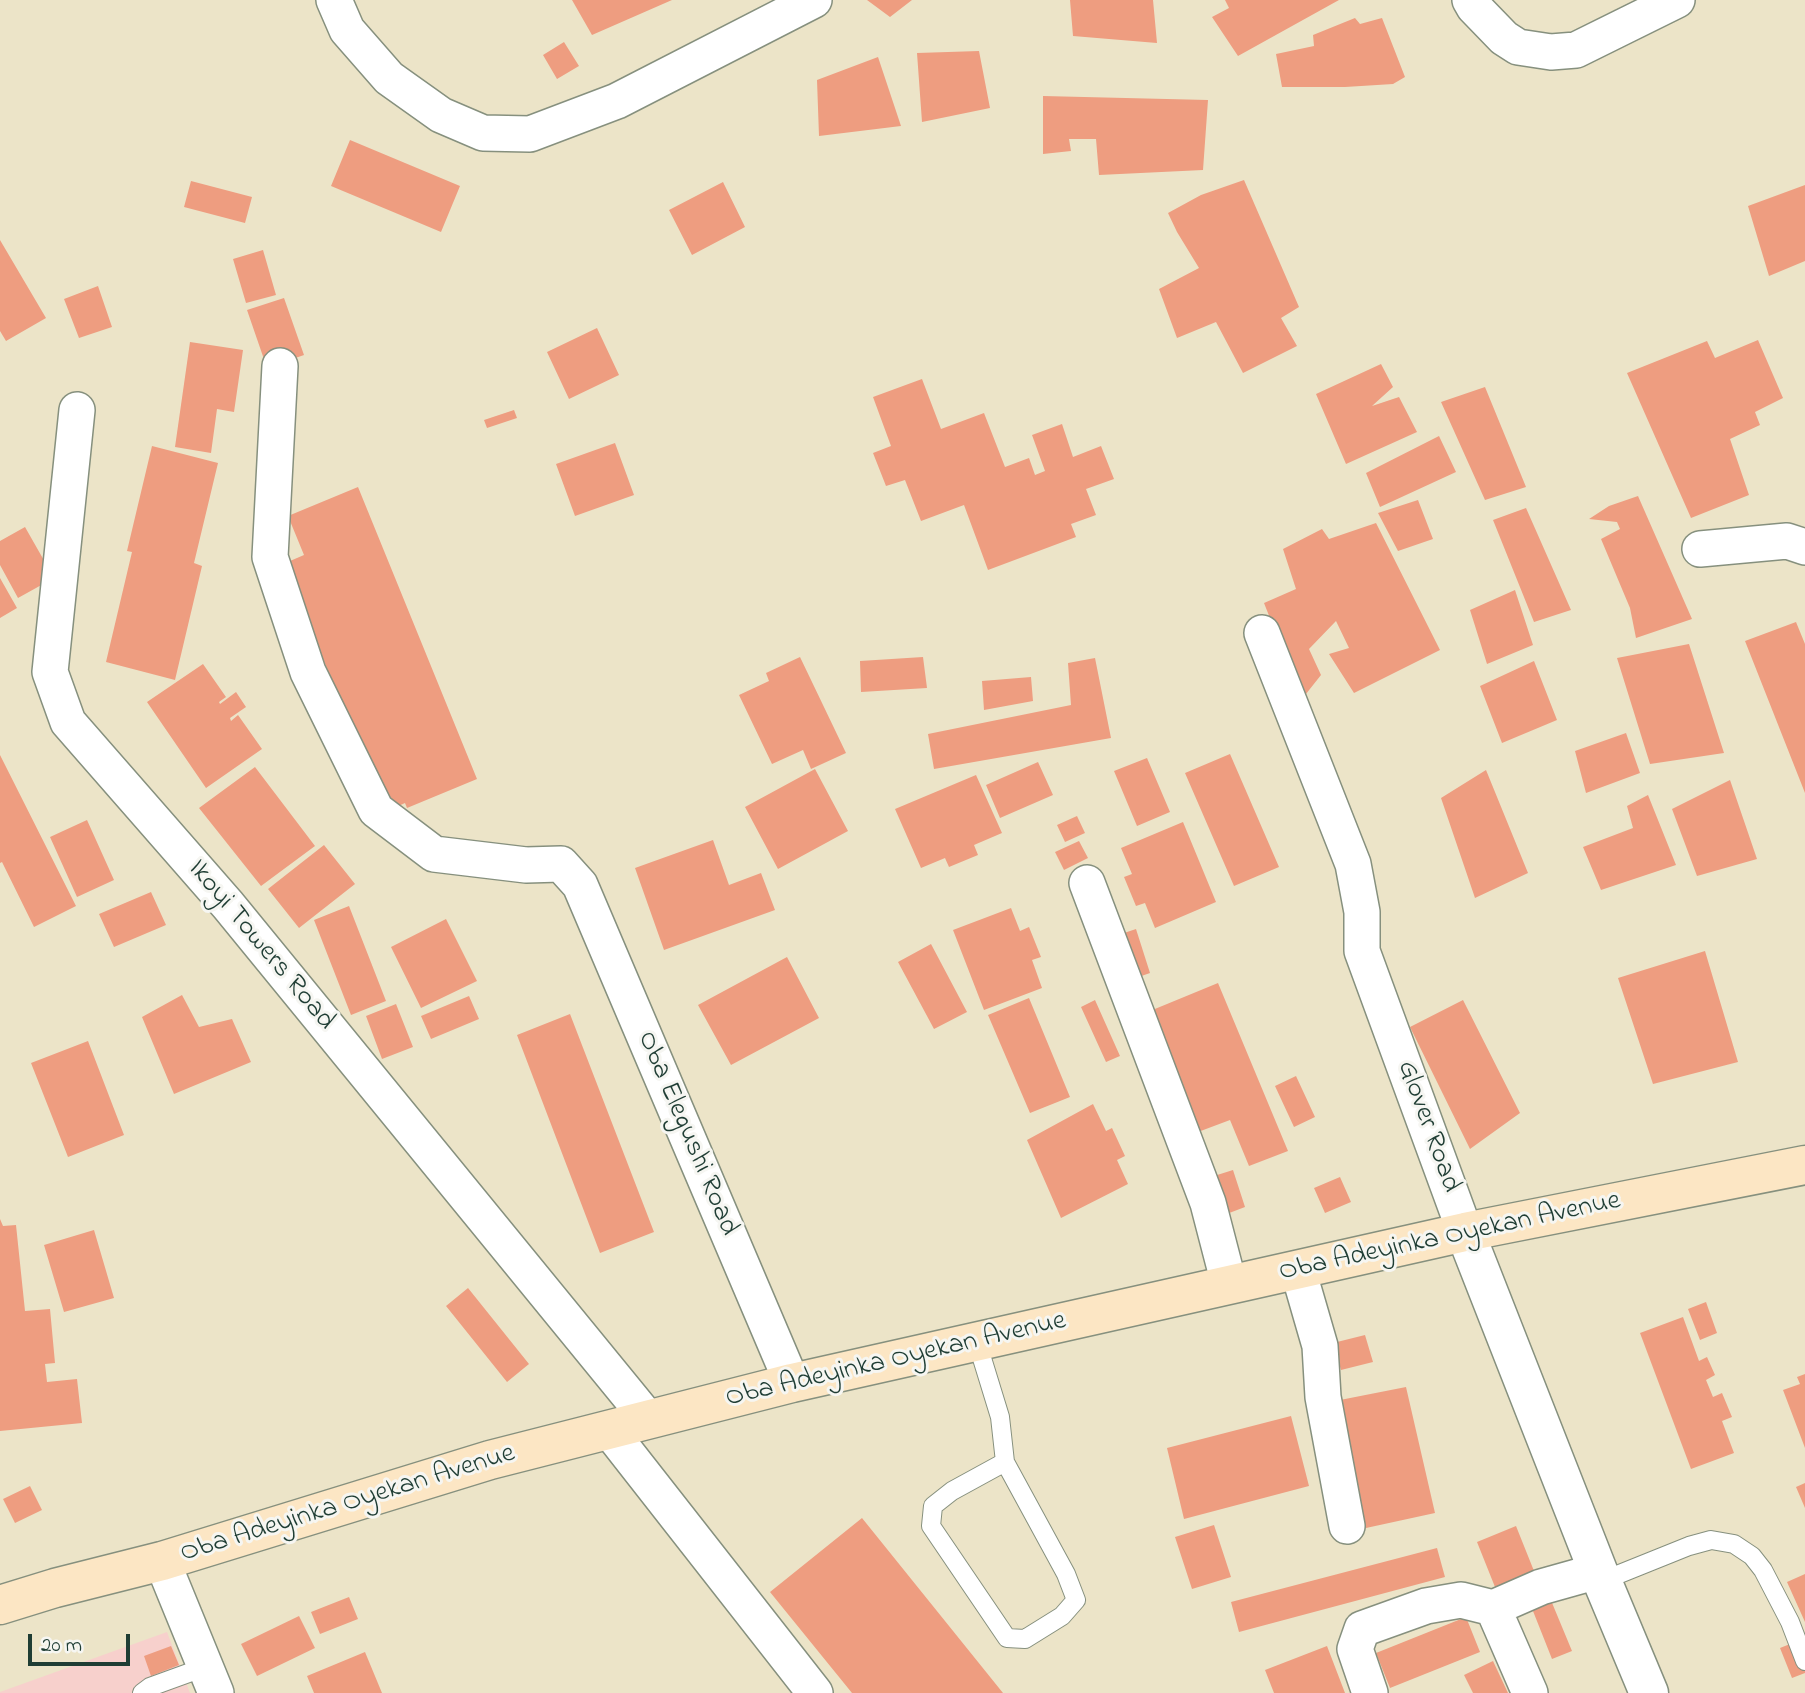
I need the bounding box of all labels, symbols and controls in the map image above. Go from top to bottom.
street label: Ikoyi Towers Road [179,854,341,1038]
street label: Oba Elegushi Road [628,1027,744,1241]
street label: Glover Road [1388,1057,1466,1197]
street label: Oba Adeyinka Oyekan Avenue [1276,1185,1624,1291]
street label: Oba Adeyinka Oyekan Avenue [723,1305,1069,1417]
street label: Oba Adeyinka Oyekan Avenue [177,1438,519,1572]
scale bar [32,1620,133,1664]
text: 20 m [41,1631,82,1661]

